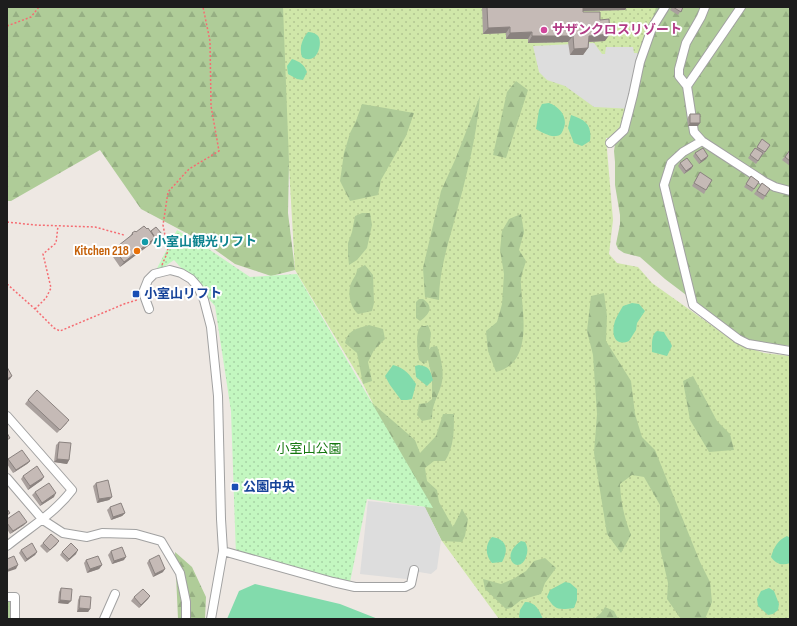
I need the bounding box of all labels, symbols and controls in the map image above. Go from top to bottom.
place label: サザンクロスリゾート [552,22,682,38]
marker: サザンクロスリゾート [539,25,549,35]
place label: 小室山観光リフト [153,234,257,250]
marker: 小室山観光リフト [140,237,150,247]
place label: Kitchen 218 [74,243,129,259]
marker: Kitchen 218 [132,246,142,256]
place label: 小室山リフト [144,286,222,302]
marker: 小室山リフト [131,289,141,299]
park label: 小室山公園 [276,441,342,457]
place label: 公園中央 [243,479,295,495]
marker: 公園中央 [230,482,240,492]

